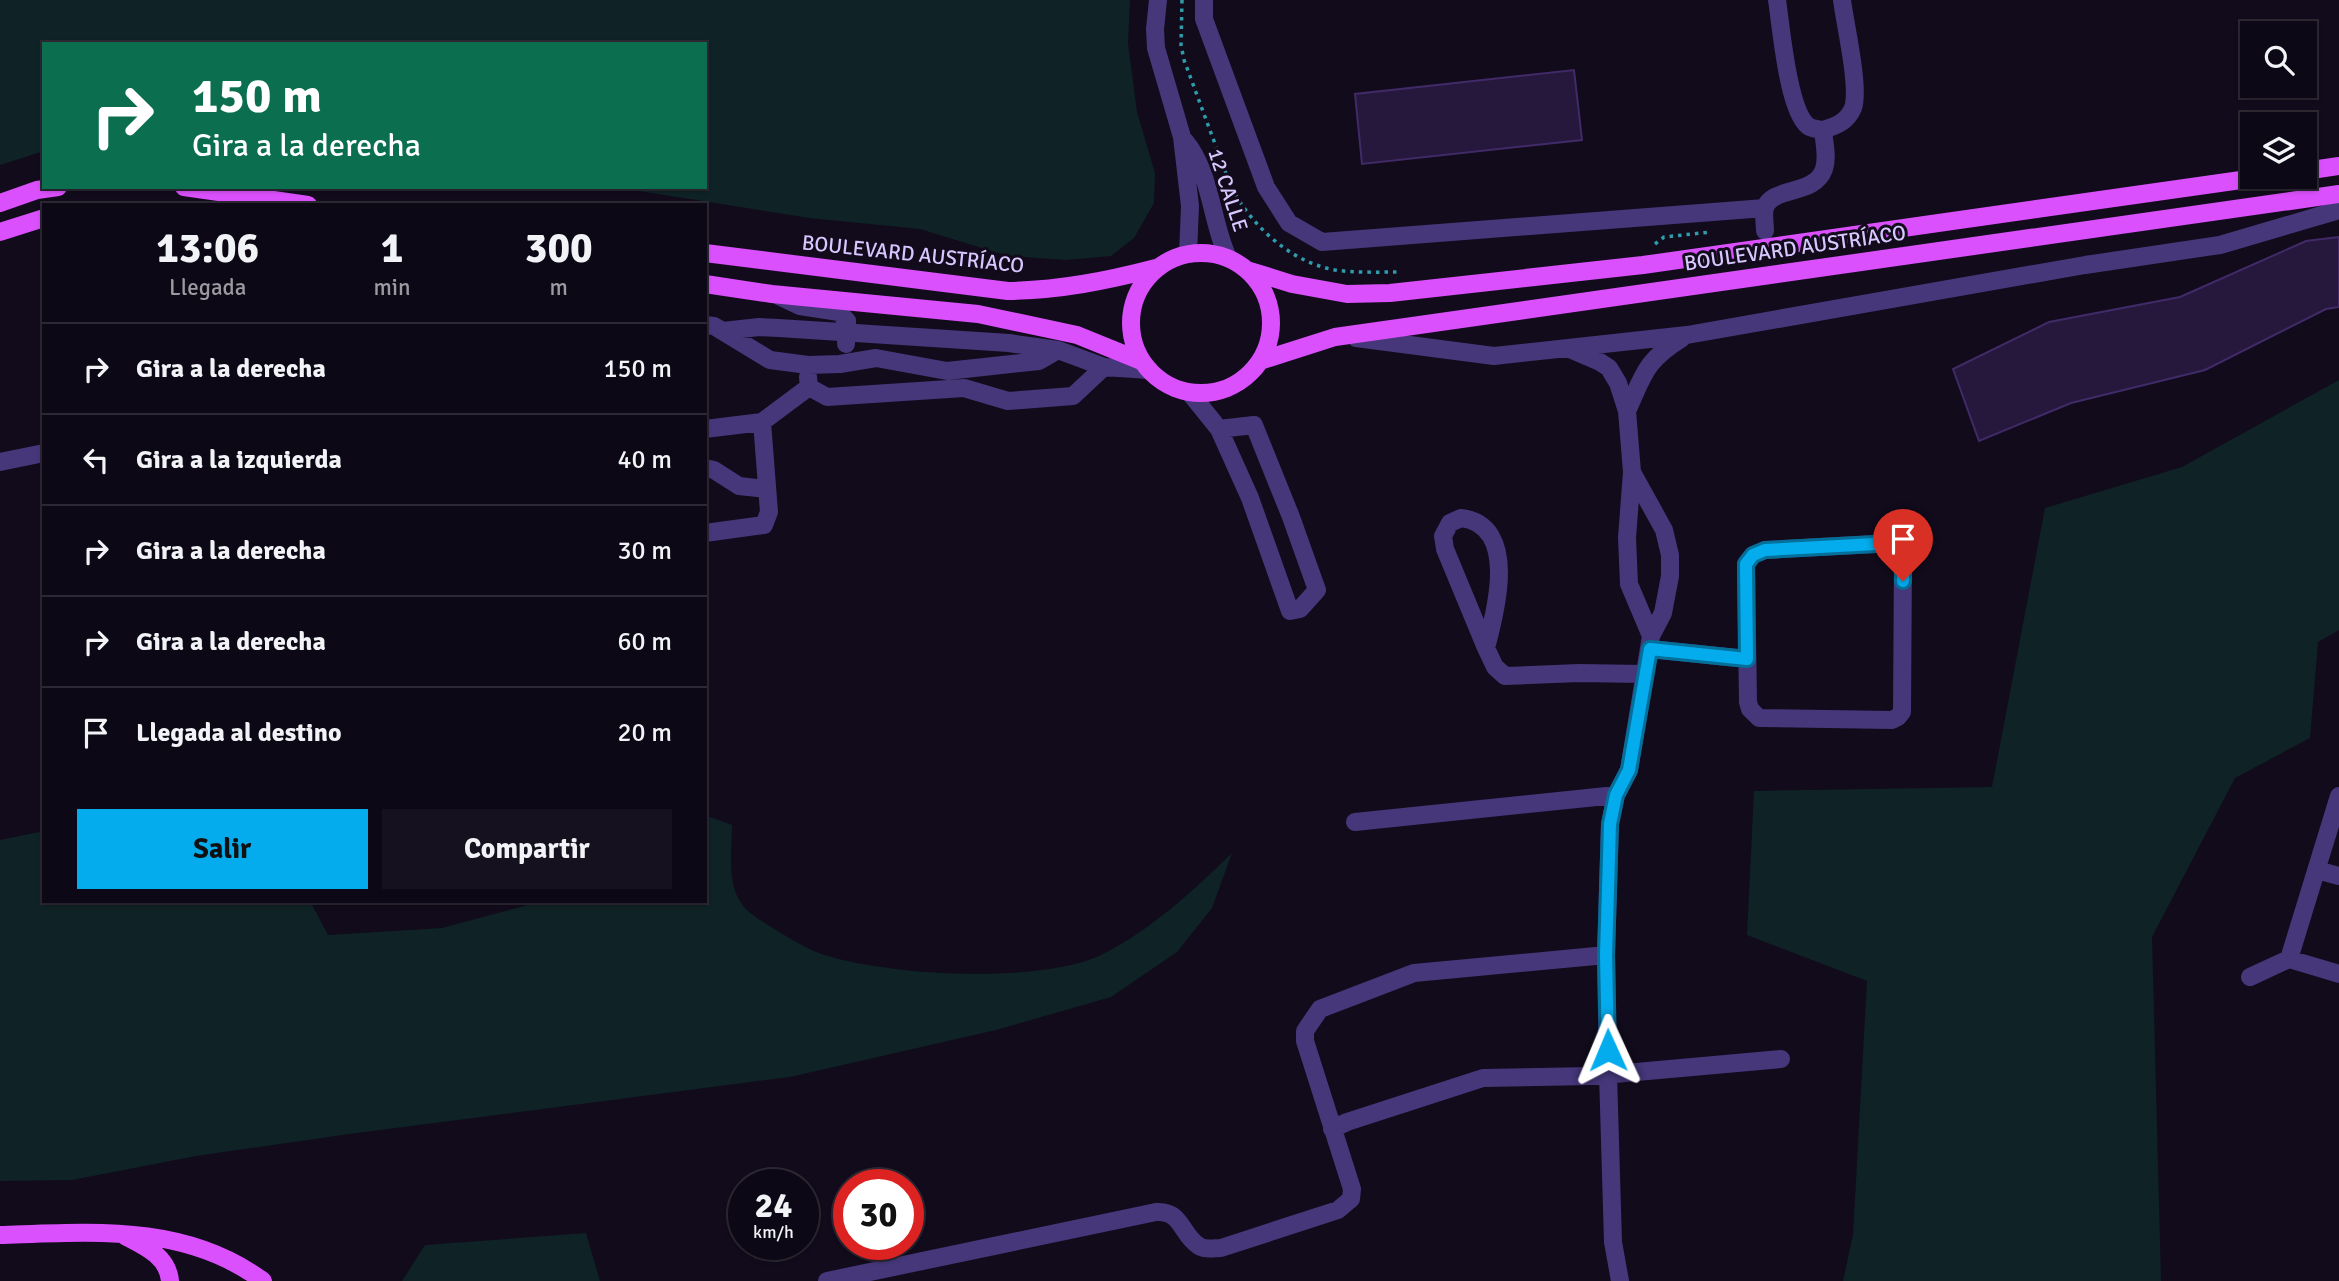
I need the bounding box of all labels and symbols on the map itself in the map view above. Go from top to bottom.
street label: 12 CALLE [1202,145,1254,235]
street label: BOULEVARD AUSTRÍACO [1683,220,1907,276]
street label: BOULEVARD AUSTRÍACO [801,229,1025,279]
pin [1873,509,1933,581]
position arrow [1571,1013,1645,1087]
speed limit sign: 30 [833,1169,924,1260]

